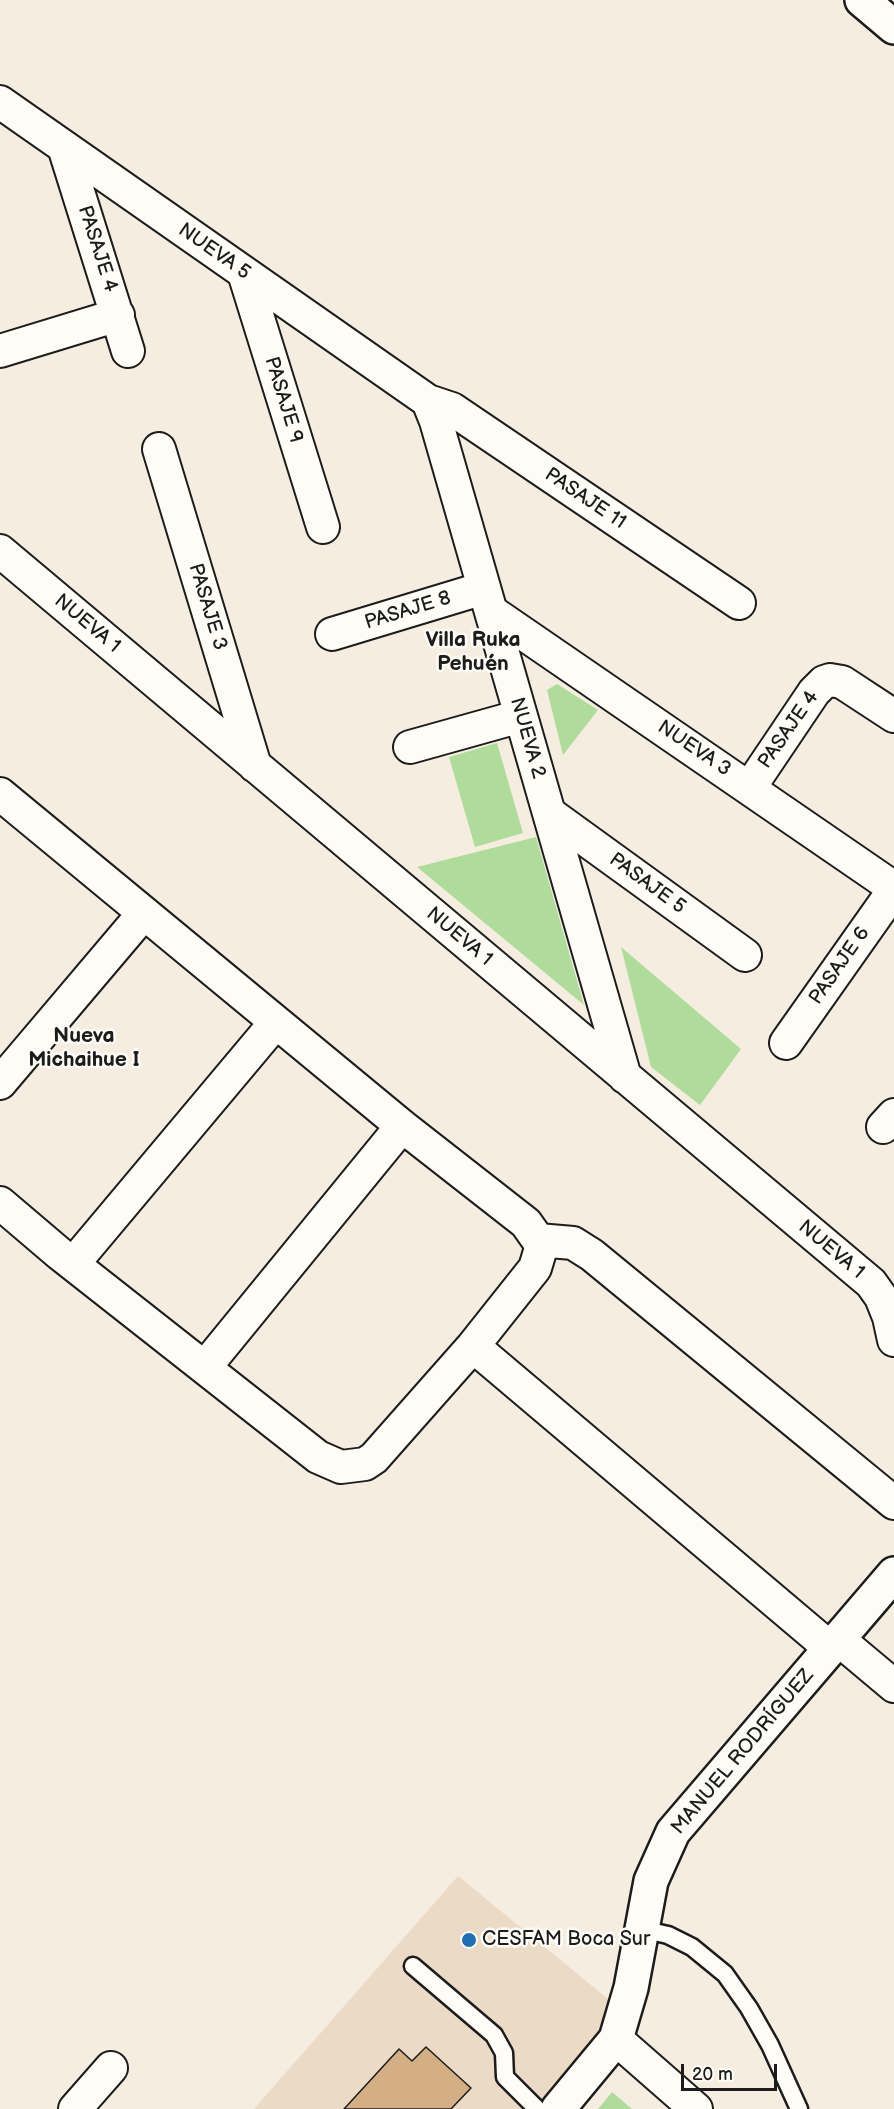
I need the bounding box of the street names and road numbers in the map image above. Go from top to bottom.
street label: PASAJE 4 [72,203,122,295]
street label: NUEVA 5 [173,218,255,286]
street label: PASAJE 9 [259,354,307,446]
street label: PASAJE 11 [540,463,630,535]
street label: PASAJE 3 [182,561,232,653]
street label: PASAJE 8 [362,587,454,635]
street label: NUEVA 1 [49,589,125,659]
street label: PASAJE 4 [754,687,824,773]
street label: NUEVA 2 [504,695,550,781]
street label: NUEVA 3 [653,716,735,782]
street label: PASAJE 5 [604,848,690,920]
street label: NUEVA 1 [421,902,497,972]
street label: PASAJE 6 [805,923,875,1009]
street label: NUEVA 1 [793,1215,869,1285]
street label: MANUEL RODRÍGUEZ [667,1664,819,1840]

